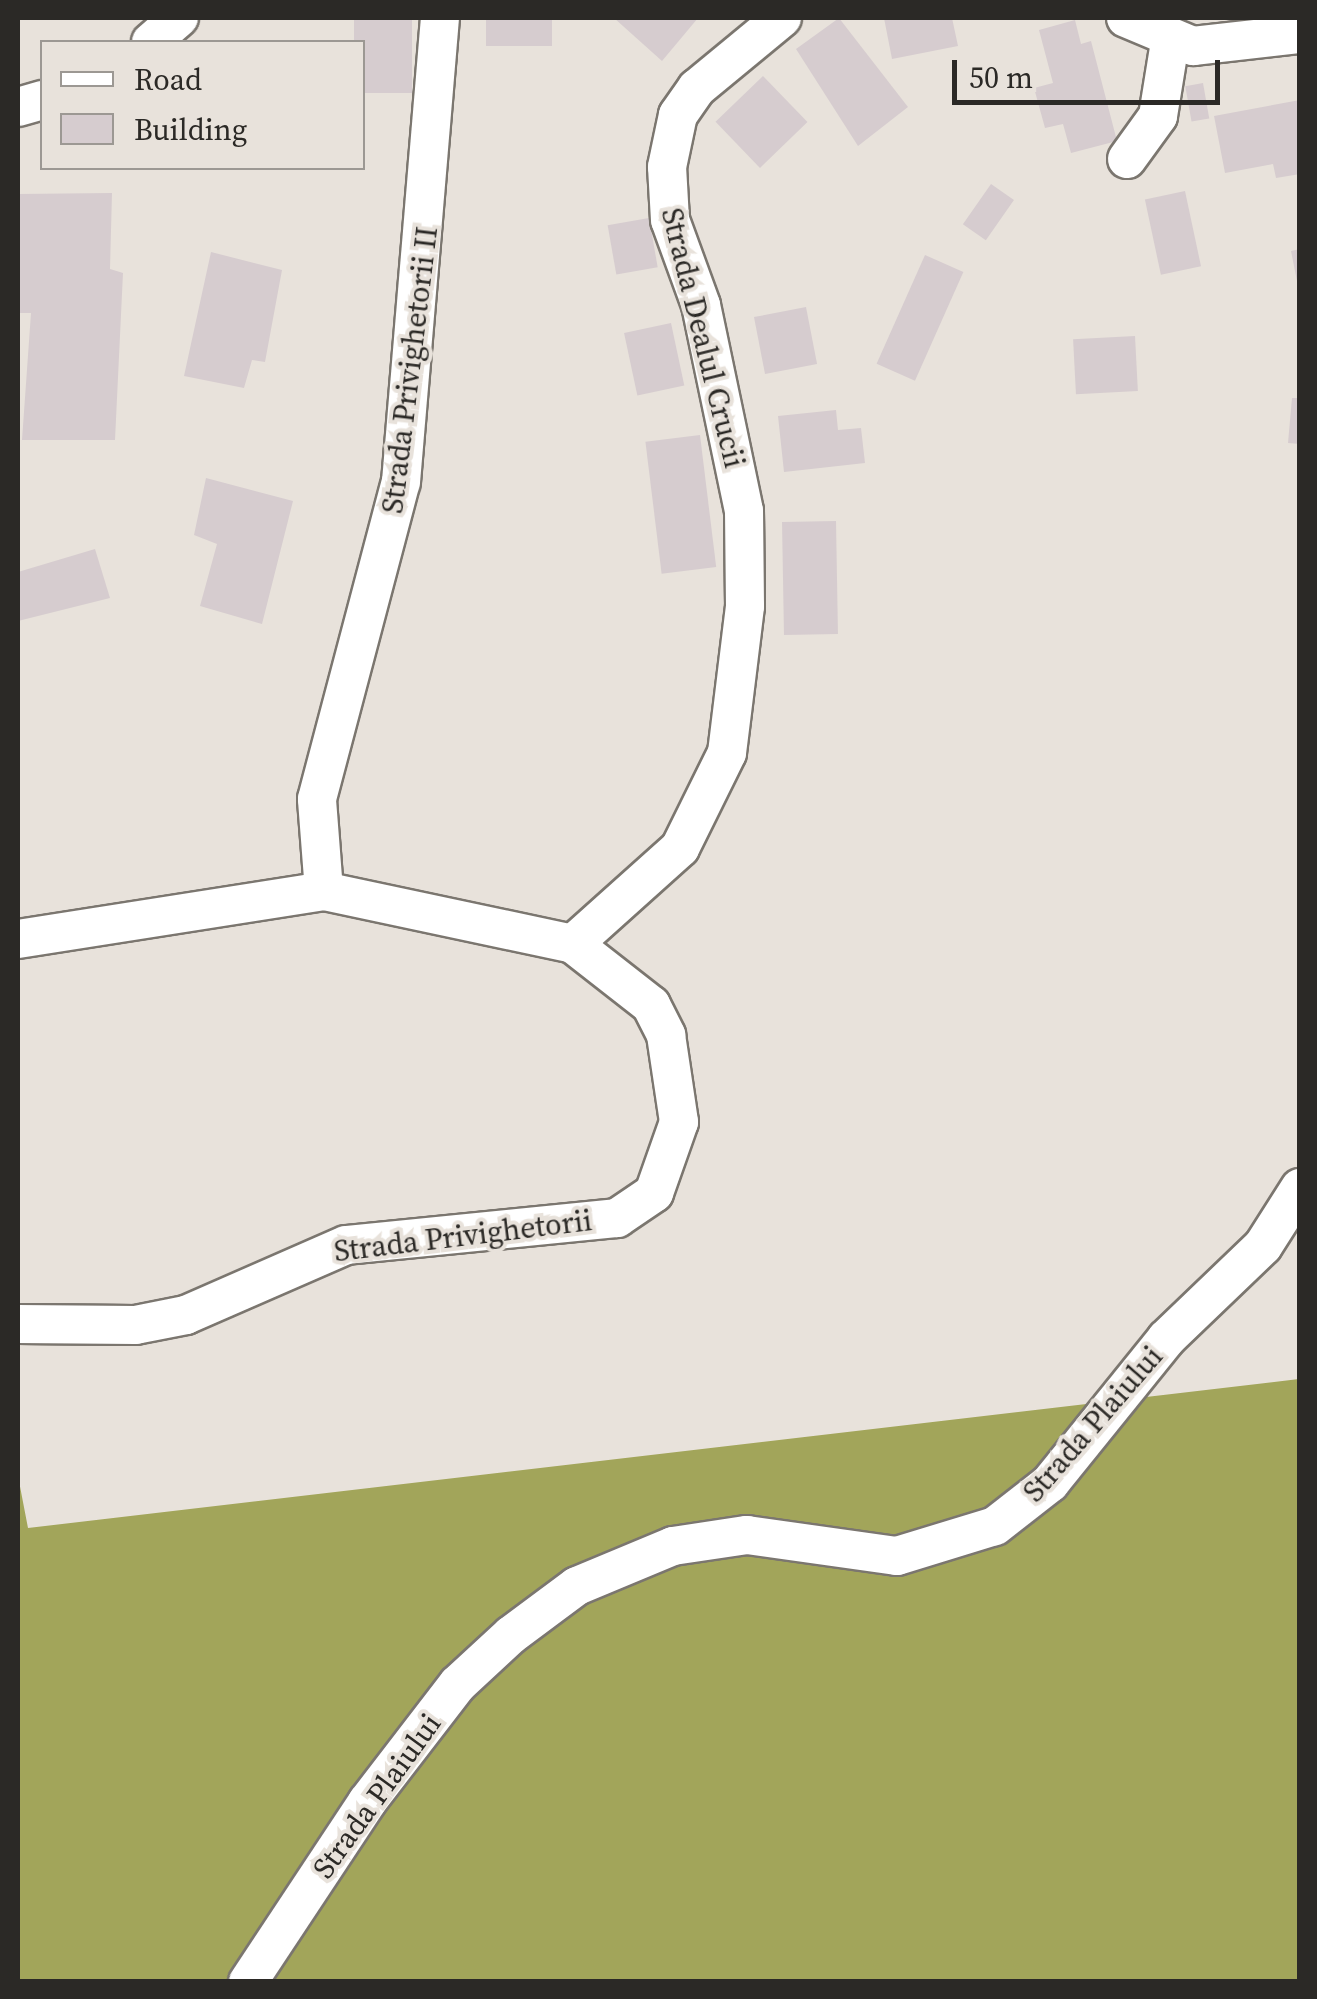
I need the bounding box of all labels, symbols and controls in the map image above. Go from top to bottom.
legend [40,40,365,170]
scale bar [957,40,1224,102]
text: 50 m [969,57,1033,98]
text: Road [134,59,202,100]
text: Building [134,109,247,150]
street label: Strada Dealul Crucii [653,204,753,472]
street label: Strada Privighetorii II [375,225,445,515]
street label: Strada Privighetorii [332,1202,594,1270]
street label: Strada Plaiului [1016,1339,1170,1509]
street label: Strada Plaiului [305,1707,449,1885]

